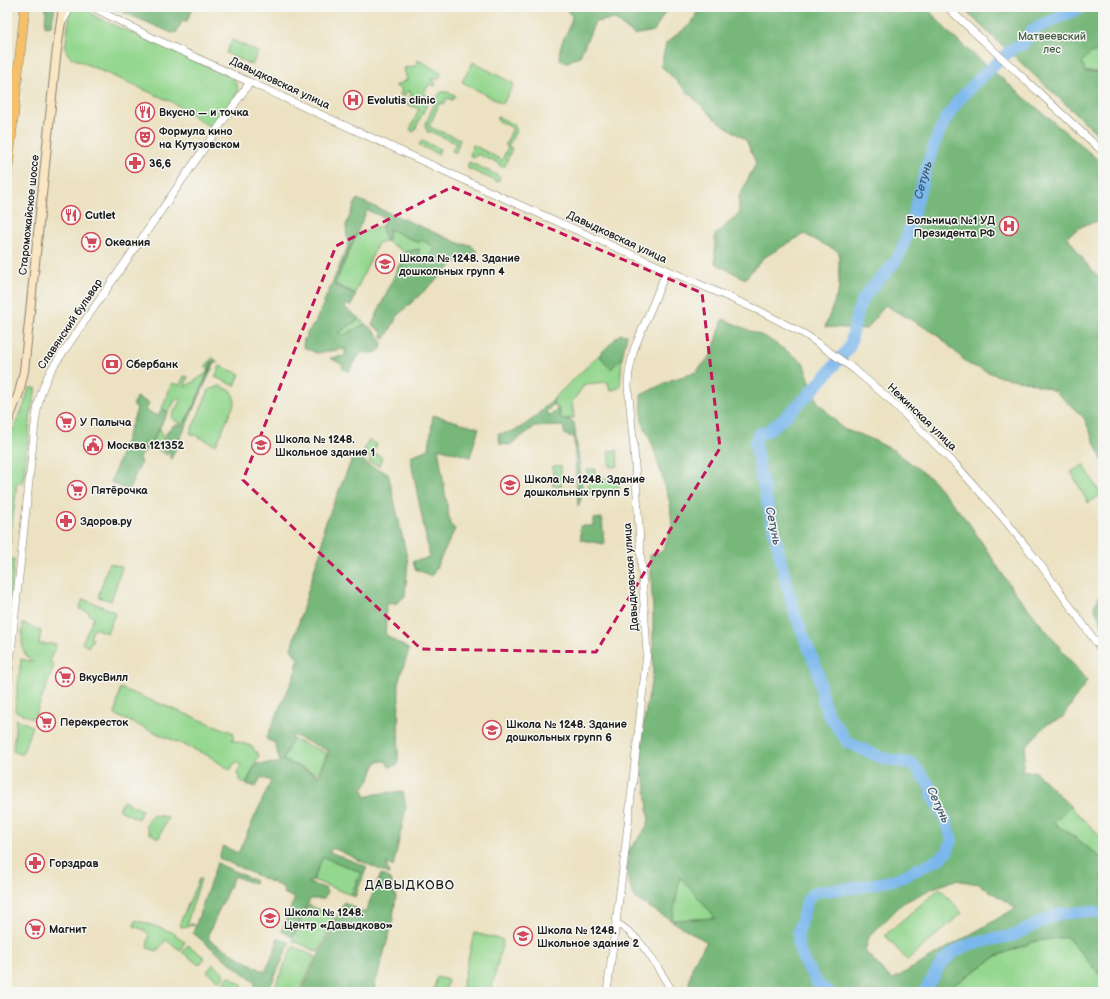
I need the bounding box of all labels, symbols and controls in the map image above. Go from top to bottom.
park label: Матвеевский лес [1018,30,1086,56]
street label: Давыдковская улица [228,54,333,112]
hospital icon: Evolutis clinic [342,89,364,111]
place label: Evolutis clinic [367,94,435,107]
restaurant icon: Вкусно — и точка [134,101,156,123]
place label: Вкусно — и точка [159,106,249,119]
place label: Формула кино на Кутузовском [159,125,240,151]
theatre icon: Формула кино на Кутузовском [134,126,156,148]
pharmacy icon: 36,6 [124,152,146,174]
street label: Староможайское шоссе [16,154,42,276]
place label: 36,6 [149,157,172,170]
water label: Сетунь [911,159,936,201]
restaurant icon: Cutlet [60,204,82,226]
street label: Давыдковская улица [565,208,670,266]
place label: Cutlet [85,209,116,222]
place label: Больница №1 УД Президента РФ [906,214,996,240]
hospital icon: Больница №1 УД Президента РФ [998,215,1020,237]
supermarket icon: Океания [80,231,102,253]
place label: Океания [105,236,150,249]
place label: Школа № 1248. Здание дошкольных групп 4 [398,252,520,278]
school or university icon: Школа № 1248. Здание дошкольных групп 4 [374,253,396,275]
street label: Славянский бульвар [35,276,106,372]
bank icon: Сбербанк [101,353,123,375]
place label: Сбербанк [126,358,178,371]
street label: Нежинская улица [885,381,960,454]
supermarket icon: У Палыча [55,411,77,433]
place label: У Палыча [80,416,132,429]
place label: Школа № 1248. Школьное здание 1 [275,433,375,459]
public building icon: Москва 121352 [82,434,104,456]
school or university icon: Школа № 1248. Школьное здание 1 [250,434,272,456]
place label: Москва 121352 [107,439,185,452]
place label: Школа № 1248. Здание дошкольных групп 5 [523,473,645,499]
school or university icon: Школа № 1248. Здание дошкольных групп 5 [499,474,521,496]
supermarket icon: Пятёрочка [66,479,88,501]
place label: Пятёрочка [91,484,148,497]
water label: Сетунь [762,506,784,547]
pharmacy icon: Здоров.ру [55,510,77,532]
place label: Здоров.ру [80,515,133,528]
street label: Давыдковская улица [621,522,641,632]
supermarket icon: ВкусВилл [54,666,76,688]
place label: ВкусВилл [79,671,128,684]
supermarket icon: Перекресток [35,711,57,733]
place label: Перекресток [60,716,128,729]
place label: Школа № 1248. Здание дошкольных групп 6 [505,718,627,744]
school or university icon: Школа № 1248. Здание дошкольных групп 6 [481,719,503,741]
water label: Сетунь [923,784,953,826]
pharmacy icon: Горздрав [24,852,46,874]
place label: Горздрав [49,857,98,870]
district label: ДАВЫДКОВО [365,877,455,893]
place label: Школа № 1248. Центр «Давыдково» [284,906,393,932]
school or university icon: Школа № 1248. Центр «Давыдково» [259,907,281,929]
supermarket icon: Магнит [24,918,46,940]
place label: Магнит [49,923,88,936]
place label: Школа № 1248. Школьное здание 2 [537,924,639,950]
school or university icon: Школа № 1248. Школьное здание 2 [512,925,534,947]

